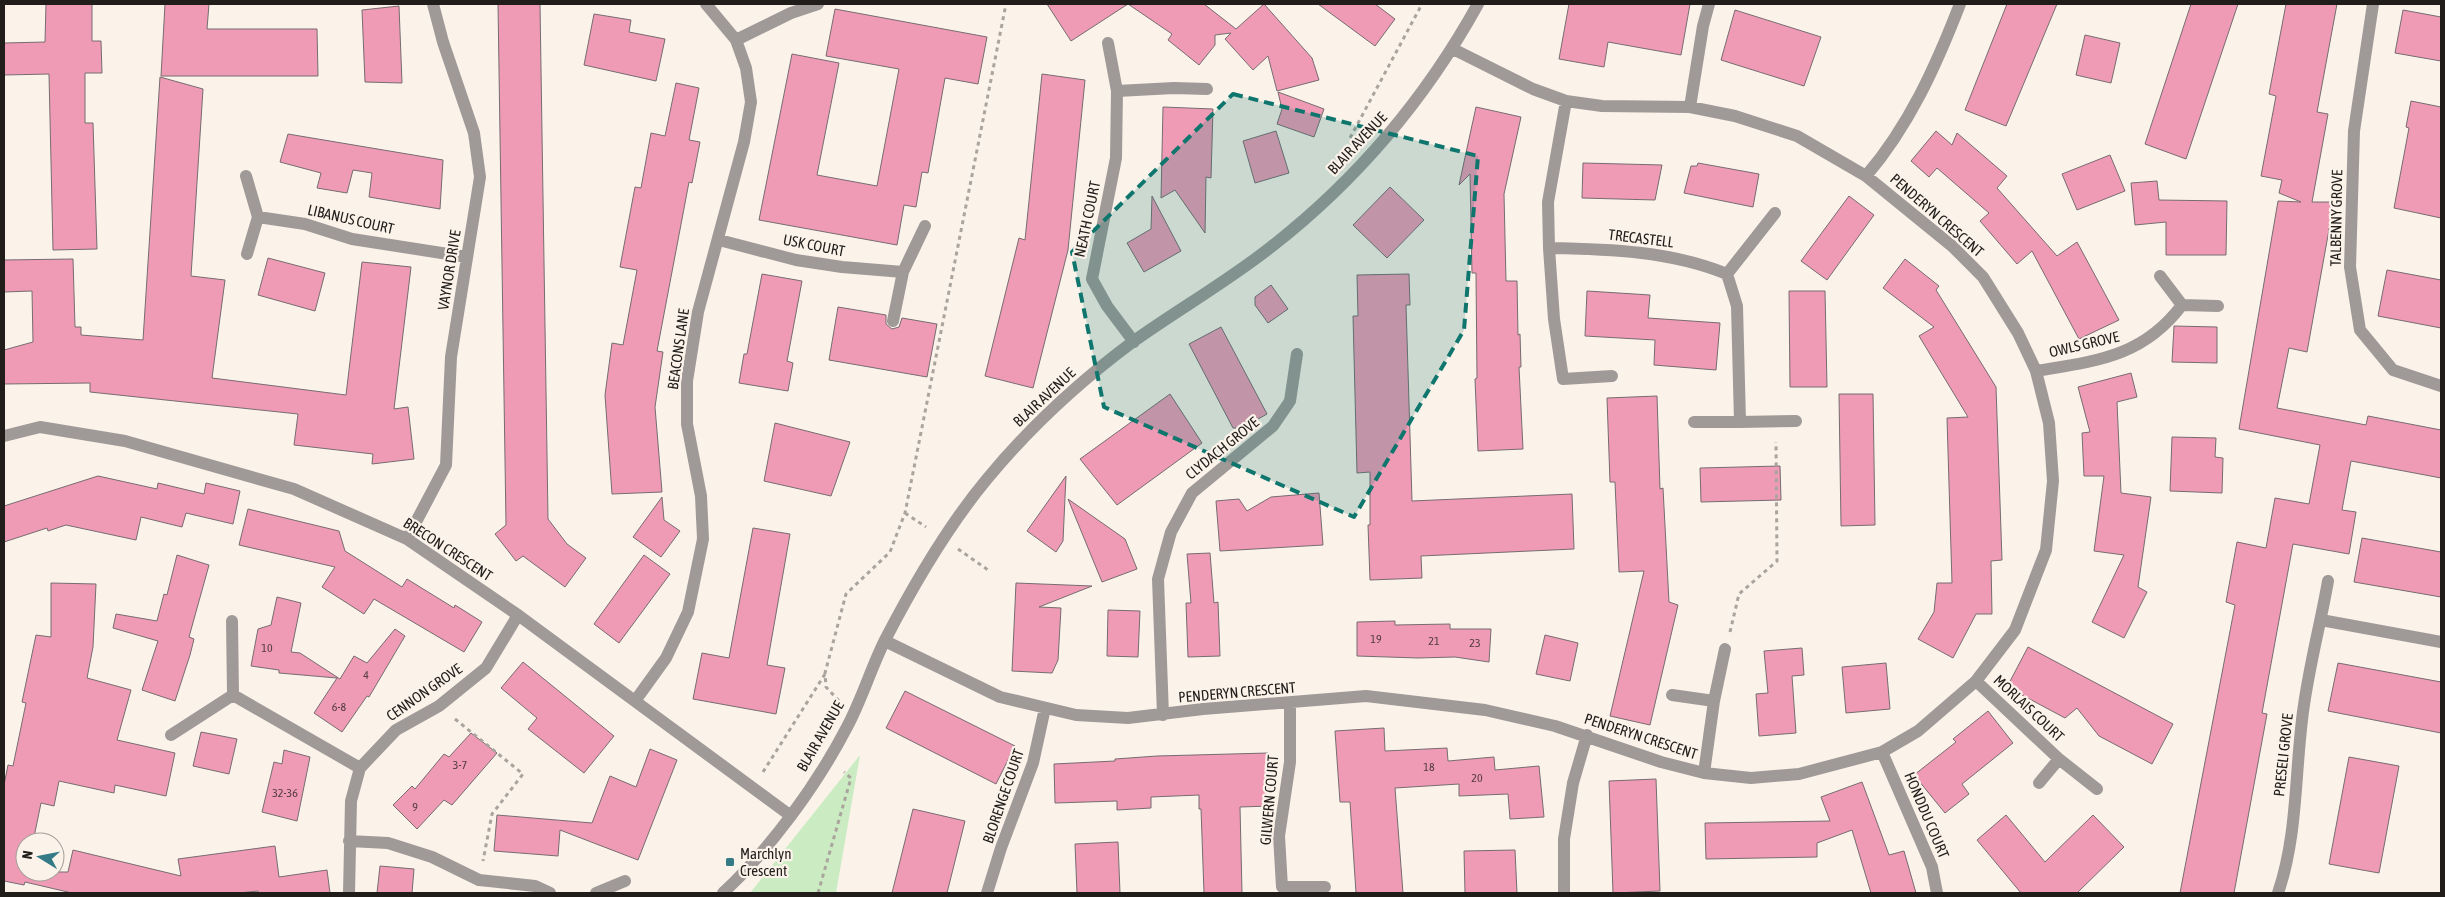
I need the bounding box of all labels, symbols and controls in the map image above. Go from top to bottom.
street label: BLAIR AVENUE [1324,108,1390,178]
street label: TALBENNY GROVE [2327,169,2345,267]
street label: PENDERYN CRESCENT [1887,170,1987,260]
street label: NEATH COURT [1071,179,1103,259]
street label: LIBANUS COURT [306,201,396,237]
street label: TRECASTELL [1607,226,1675,250]
street label: VAYNOR DRIVE [434,228,464,311]
street label: USK COURT [782,231,847,259]
street label: BEACONS LANE [664,307,692,391]
street label: OWLS GROVE [2047,328,2121,360]
street label: BLAIR AVENUE [1009,364,1079,430]
street label: CLYDACH GROVE [1182,413,1262,483]
street label: BRECON CRESCENT [400,514,496,584]
house number: 19 [1370,632,1382,646]
house number: 21 [1428,634,1440,648]
house number: 23 [1469,636,1481,650]
house number: 10 [261,641,273,655]
street label: CENNON GROVE [383,659,465,724]
house number: 4 [363,668,369,682]
street label: MORLAIS COURT [1990,671,2068,745]
street label: PENDERYN CRESCENT [1178,678,1297,706]
street label: BLAIR AVENUE [793,697,847,774]
house number: 6-8 [332,700,346,714]
street label: PENDERYN CRESCENT [1582,710,1700,762]
street label: PRESELI GROVE [2270,712,2296,797]
street label: BLORENGE COURT [979,746,1027,845]
street label: GILWERN COURT [1257,754,1281,846]
house number: 3-7 [453,758,467,772]
house number: 18 [1423,760,1435,774]
street label: HONDDU COURT [1901,769,1953,861]
house number: 20 [1471,771,1483,785]
house number: 32-36 [272,786,298,800]
house number: 9 [412,800,418,814]
north arrow [15,832,65,882]
place label: Marchlyn Crescent [740,845,792,879]
text: N [19,849,36,860]
marker: Marchlyn Crescent [724,856,736,868]

